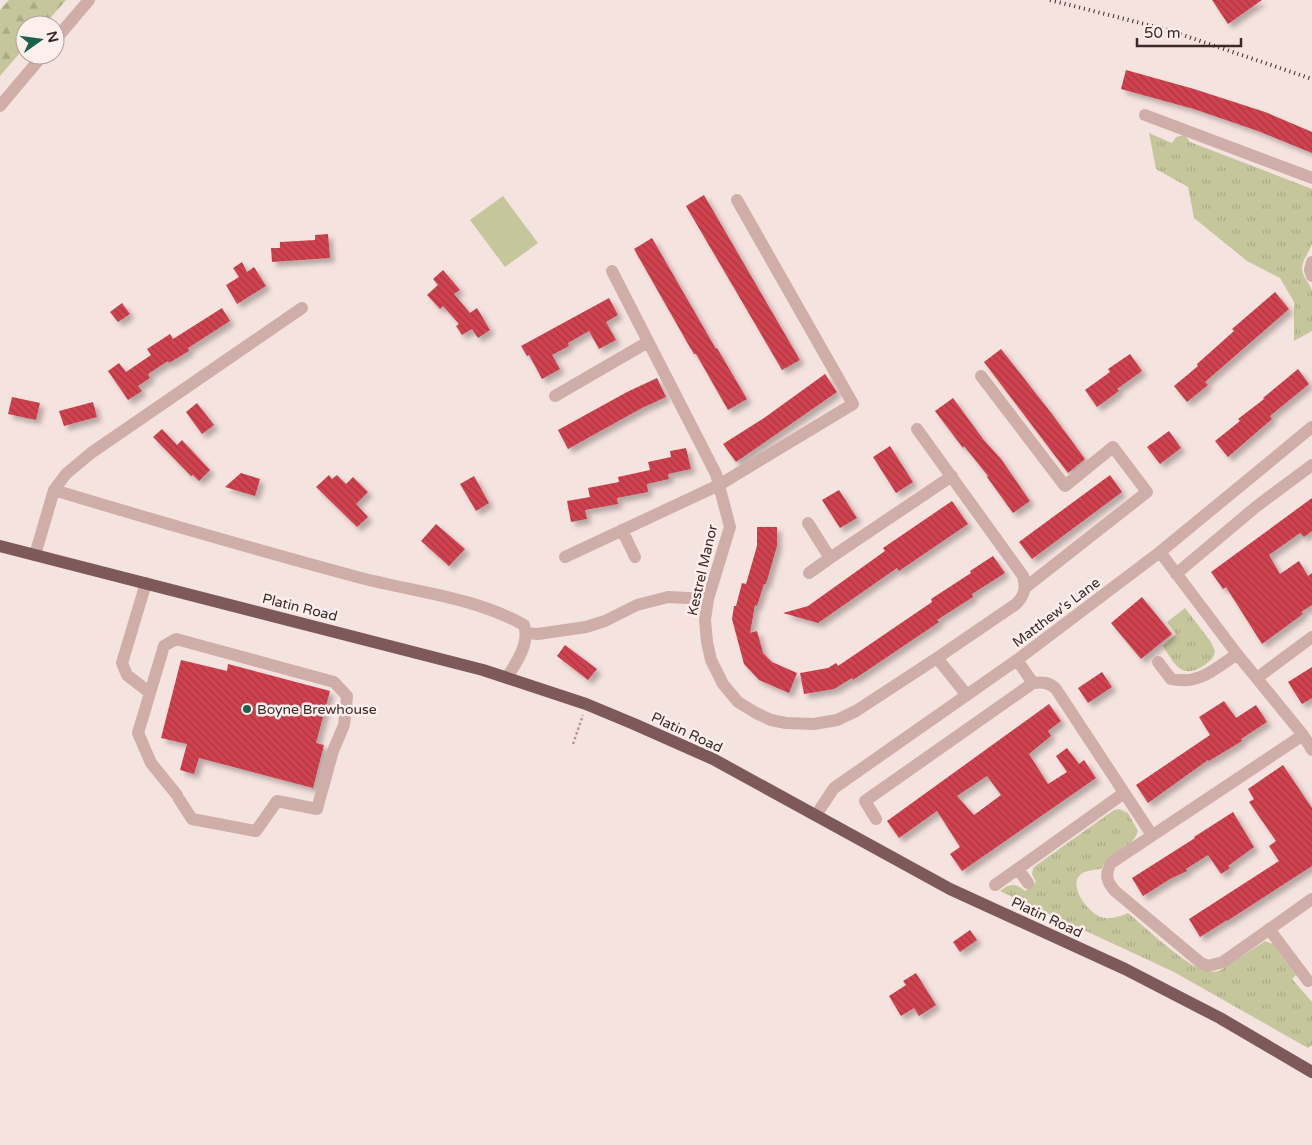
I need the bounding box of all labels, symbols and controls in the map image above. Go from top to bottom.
north arrow [15,15,65,65]
scale bar [1137,15,1241,47]
text: 50 m [1144,24,1181,42]
text: N [43,29,62,44]
street label: Kestrel Manor [684,522,721,617]
street label: Matthew's Lane [1009,574,1103,651]
street label: Platin Road [261,590,339,625]
place label: Boyne Brewhouse [257,701,377,718]
marker: Boyne Brewhouse [241,703,253,715]
street label: Platin Road [648,709,725,756]
street label: Platin Road [1008,894,1085,941]

